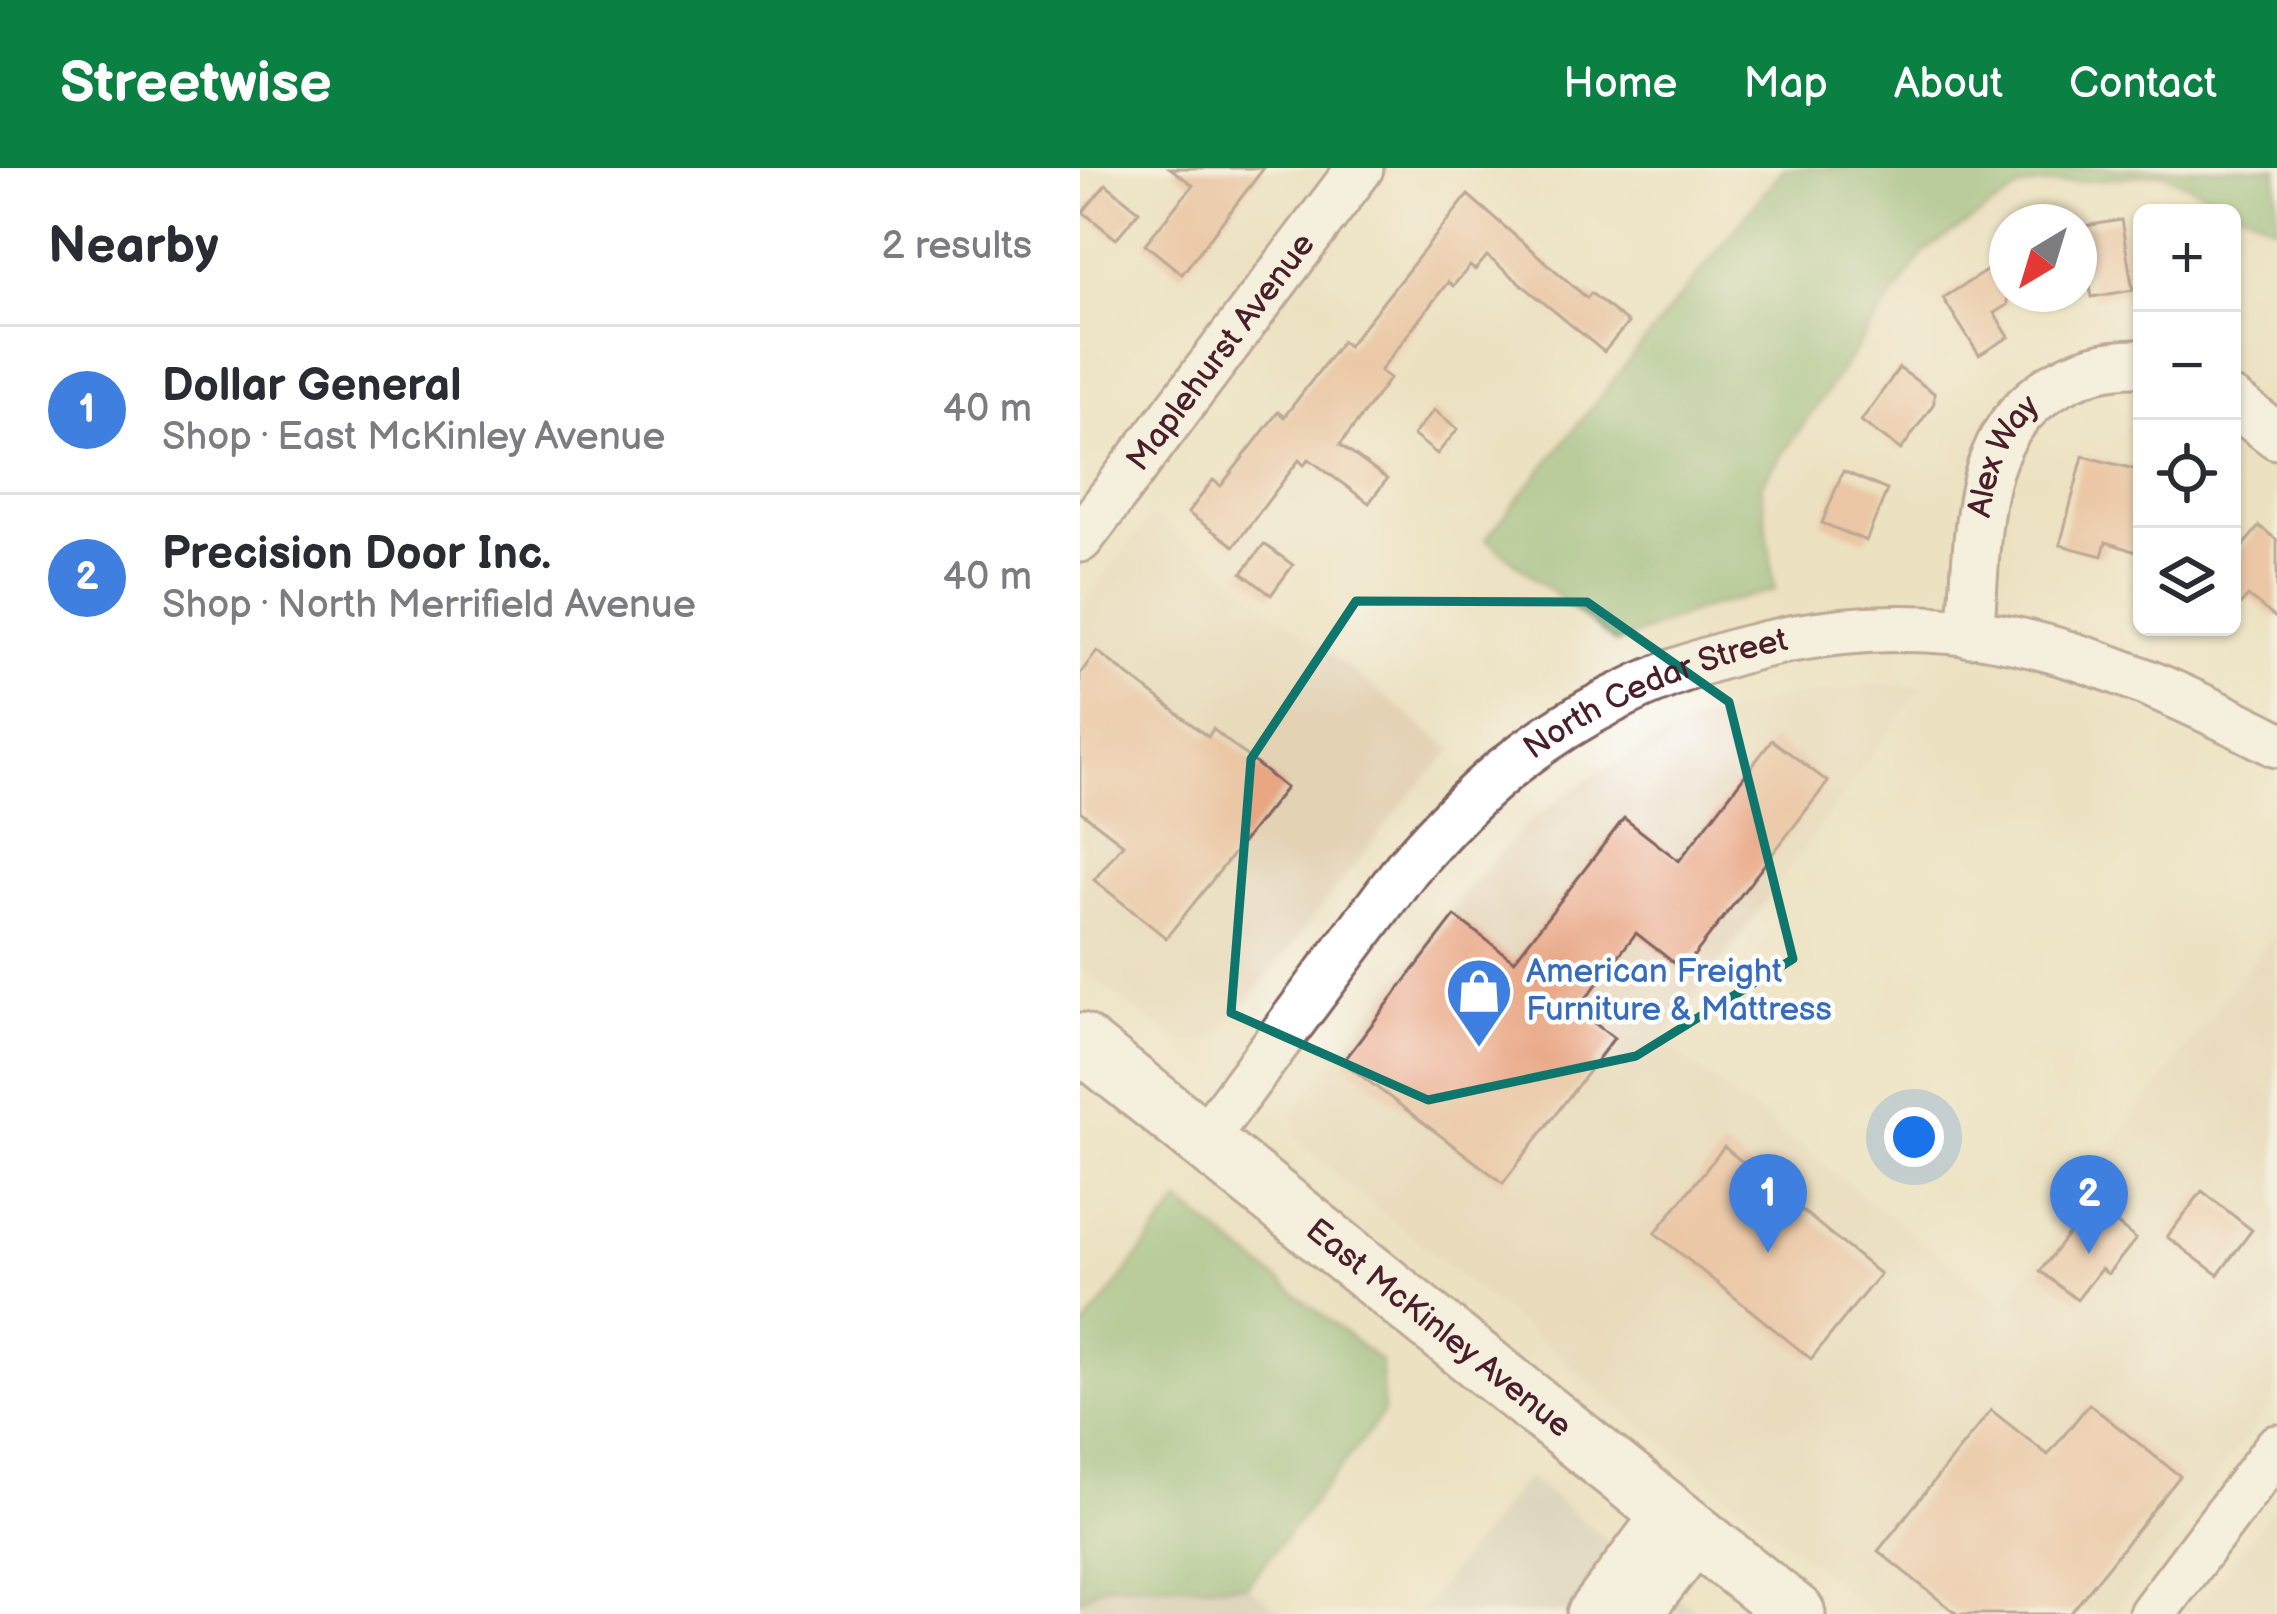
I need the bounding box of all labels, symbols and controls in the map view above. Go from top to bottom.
text: Streetwise [60,50,332,118]
text: Home [1563,59,1678,110]
text: Map [1744,59,1828,110]
text: About [1894,59,2003,110]
text: Contact [2069,59,2217,110]
north arrow [1989,204,2097,312]
map controls [2133,204,2241,636]
button: + [2133,204,2241,312]
text: Nearby [48,216,219,277]
text: 2 results [881,223,1032,270]
street label: Maplehurst Avenue [1118,225,1324,479]
button: − [2133,312,2241,420]
text: Dollar General [162,359,461,414]
text: 1 [79,386,95,433]
text: 40 m [942,386,1032,433]
street label: Alex Way [1960,386,2047,520]
text: Shop · East McKinley Avenue [162,414,665,461]
button: locate [2133,420,2241,528]
text: Precision Door Inc. [162,527,551,582]
button: layers [2133,528,2241,636]
text: 2 [75,554,99,601]
text: 40 m [942,554,1032,601]
text: Shop · North Merrifield Avenue [162,582,696,629]
street label: North Cedar Street [1516,620,1791,768]
place label: American Freight Furniture & Mattress [1526,952,1832,1030]
shop icon: American Freight Furniture & Mattress [1444,956,1514,1050]
your location [1884,1107,1944,1167]
pin: 1 [1729,1154,1807,1253]
pin: 2 [2050,1155,2128,1254]
street label: East McKinley Avenue [1298,1210,1579,1447]

